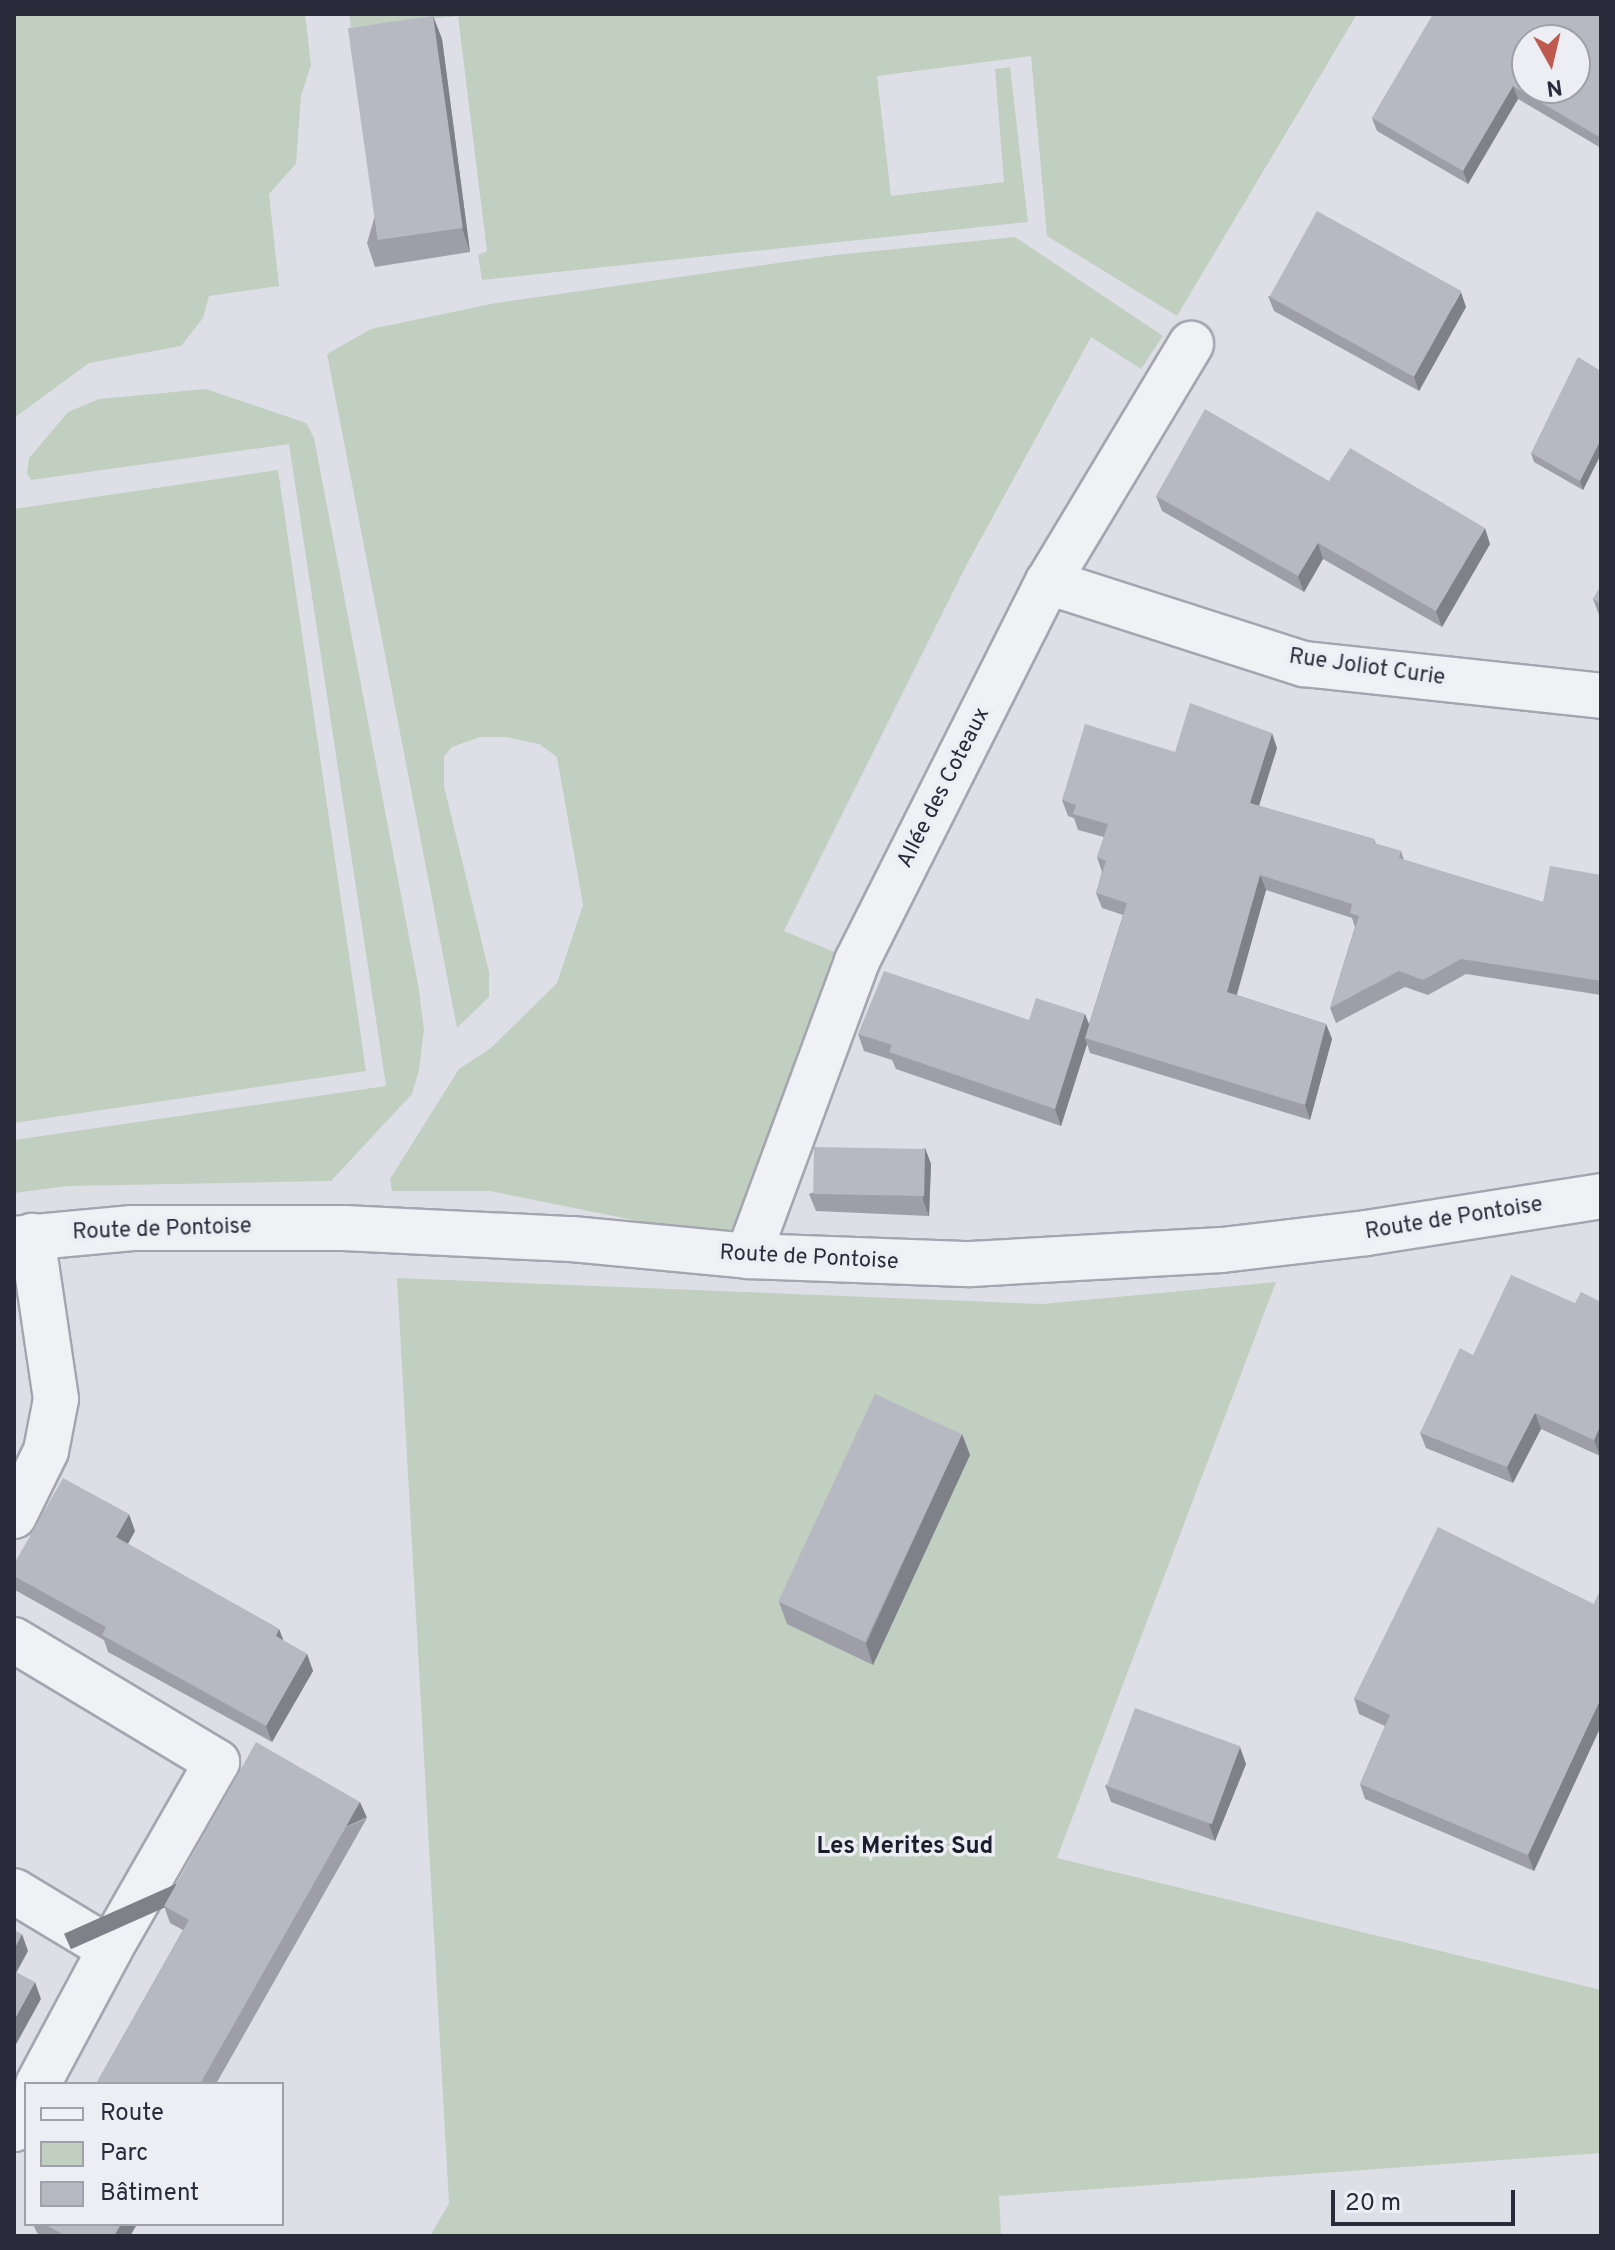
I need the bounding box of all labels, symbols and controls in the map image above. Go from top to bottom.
north arrow [1511,24,1591,104]
text: N [1544,72,1564,101]
street label: Rue Joliot Curie [1287,644,1447,692]
street label: Allée des Coteaux [892,703,996,873]
street label: Route de Pontoise [1363,1192,1545,1246]
street label: Route de Pontoise [72,1214,252,1246]
street label: Route de Pontoise [719,1240,899,1276]
district label: Les Merites Sud [817,1834,993,1862]
legend [24,2082,284,2226]
text: Route [100,2099,164,2129]
text: Parc [100,2139,148,2169]
scale bar [1335,2174,1519,2224]
text: Bâtiment [100,2179,199,2209]
text: 20 m [1345,2189,1401,2219]

